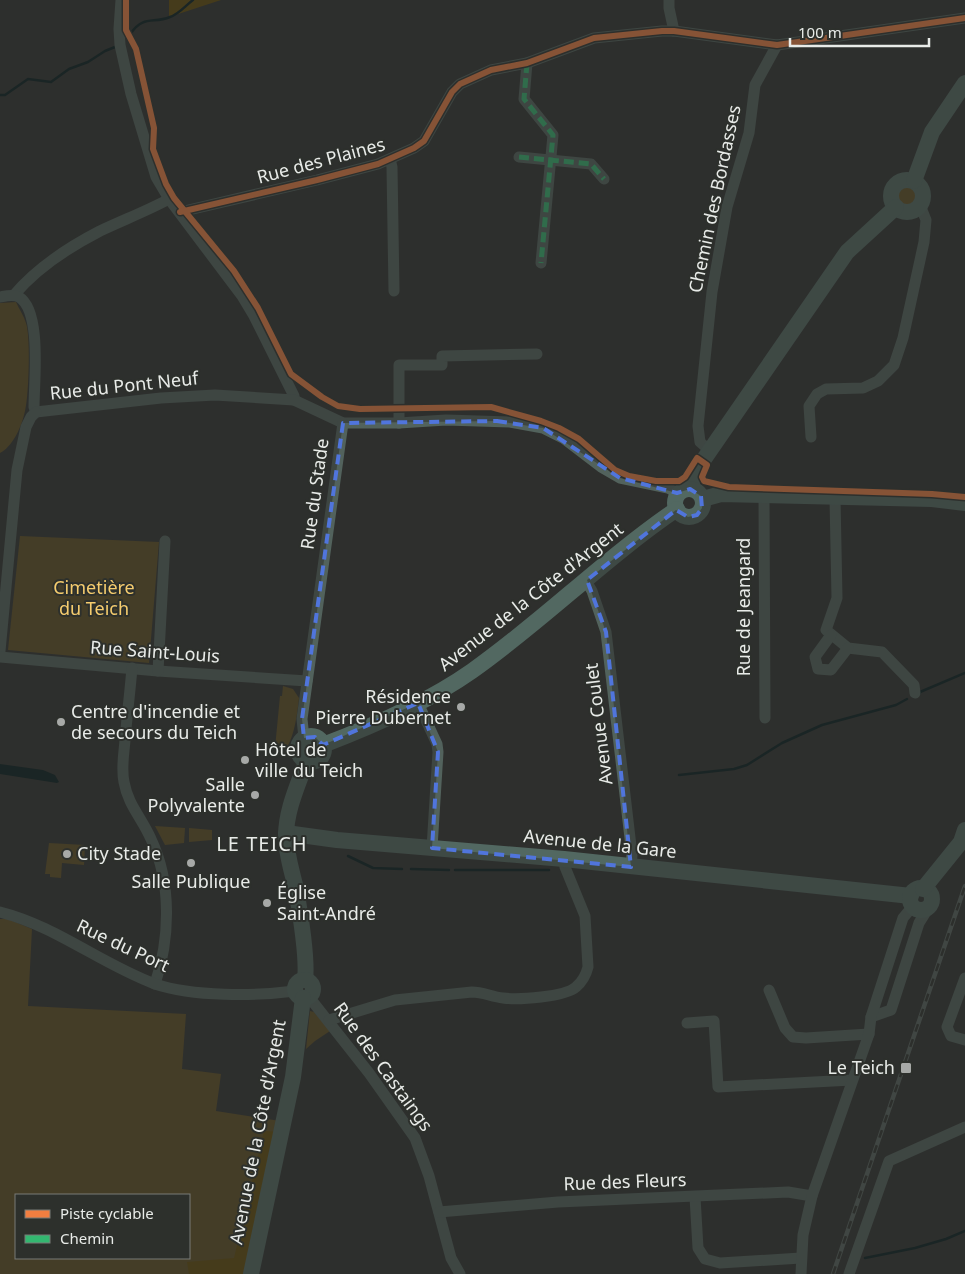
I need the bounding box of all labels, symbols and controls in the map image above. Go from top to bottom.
scale bar [790,15,929,47]
text: 100 m [798,22,842,42]
street label: Chemin des Bordasses [682,103,746,295]
street label: Rue des Plaines [254,131,388,189]
street label: Rue du Pont Neuf [48,365,200,405]
street label: Rue du Stade [294,437,334,551]
street label: Avenue de la Côte d'Argent [433,516,628,676]
street label: Rue de Jeangard [731,538,755,676]
park label: Cimetière du Teich [53,575,135,620]
street label: Rue Saint-Louis [89,635,221,668]
street label: Avenue Coulet [579,661,617,786]
place label: Résidence Pierre Dubernet [315,684,451,729]
place label: Centre d'incendie et de secours du Teich [71,699,241,744]
marker: Résidence Pierre Dubernet [455,701,467,713]
marker: Centre d'incendie et de secours du Teich [55,716,67,728]
place label: Hôtel de ville du Teich [255,737,363,782]
marker: Hôtel de ville du Teich [239,754,251,766]
place label: Salle Polyvalente [148,772,245,817]
marker: Salle Polyvalente [249,789,261,801]
street label: Avenue de la Gare [522,823,678,863]
district label: LE TEICH [216,830,308,857]
place label: City Stade [77,841,161,865]
marker: City Stade [61,848,73,860]
marker: Salle Publique [185,857,197,869]
place label: Salle Publique [132,869,250,893]
place label: Église Saint-André [277,880,376,925]
marker: Église Saint-André [261,897,273,909]
street label: Rue du Port [73,913,174,977]
street label: Rue des Castaings [329,997,439,1136]
street label: Avenue de la Côte d'Argent [223,1017,291,1246]
place label: Le Teich [827,1055,895,1079]
marker: Le Teich [899,1061,913,1075]
street label: Rue des Fleurs [563,1167,687,1195]
legend [15,1194,190,1259]
text: Piste cyclable [60,1203,154,1223]
text: Chemin [60,1228,114,1248]

